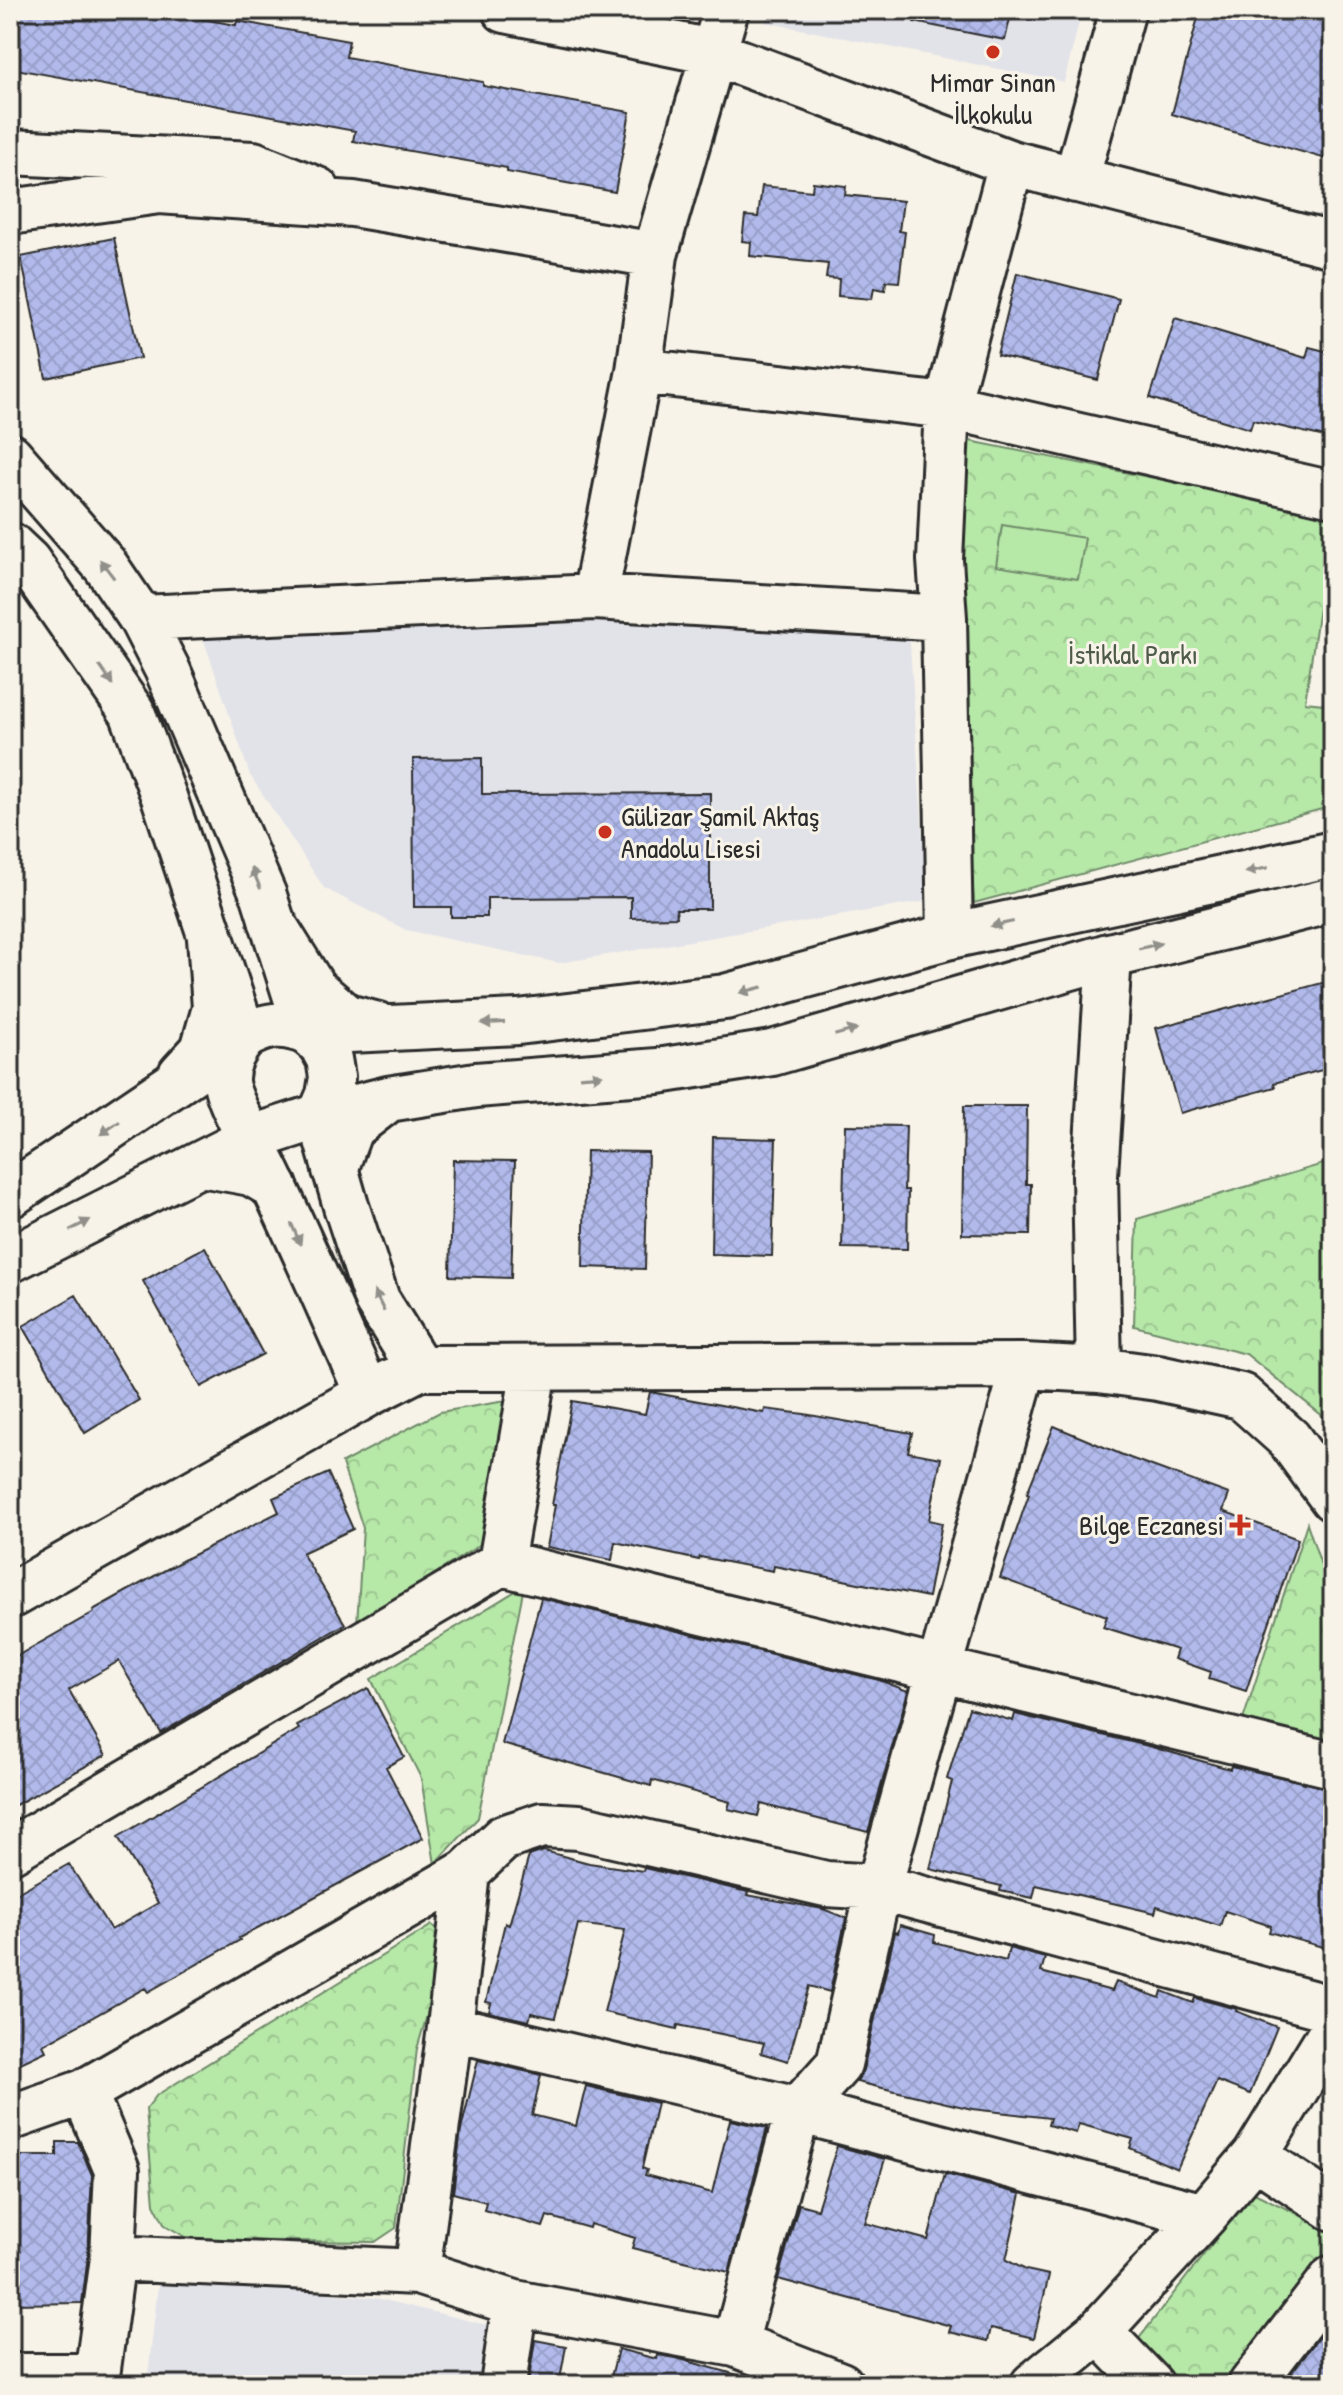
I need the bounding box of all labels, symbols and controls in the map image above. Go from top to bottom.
marker: Mimar Sinan İlkokulu [984,43,1002,61]
place label: Mimar Sinan İlkokulu [930,63,1056,133]
one-way arrow [100,559,116,579]
park label: İstiklal Parkı [1068,635,1198,673]
one-way arrow [98,665,113,686]
place label: Gülizar Şamil Aktaş Anadolu Lisesi [621,797,819,867]
marker: Gülizar Şamil Aktaş Anadolu Lisesi [596,823,614,841]
one-way arrow [1244,865,1269,877]
one-way arrow [249,866,262,890]
one-way arrow [990,918,1015,931]
one-way arrow [1138,939,1163,951]
one-way arrow [738,984,763,996]
one-way arrow [480,1017,505,1030]
one-way arrow [834,1025,858,1038]
one-way arrow [579,1069,604,1082]
one-way arrow [99,1121,120,1136]
one-way arrow [68,1218,91,1232]
one-way arrow [290,1223,303,1246]
one-way arrow [373,1290,386,1313]
place label: Bilge Eczanesi [1079,1506,1224,1544]
marker: Bilge Eczanesi [1231,1516,1249,1534]

